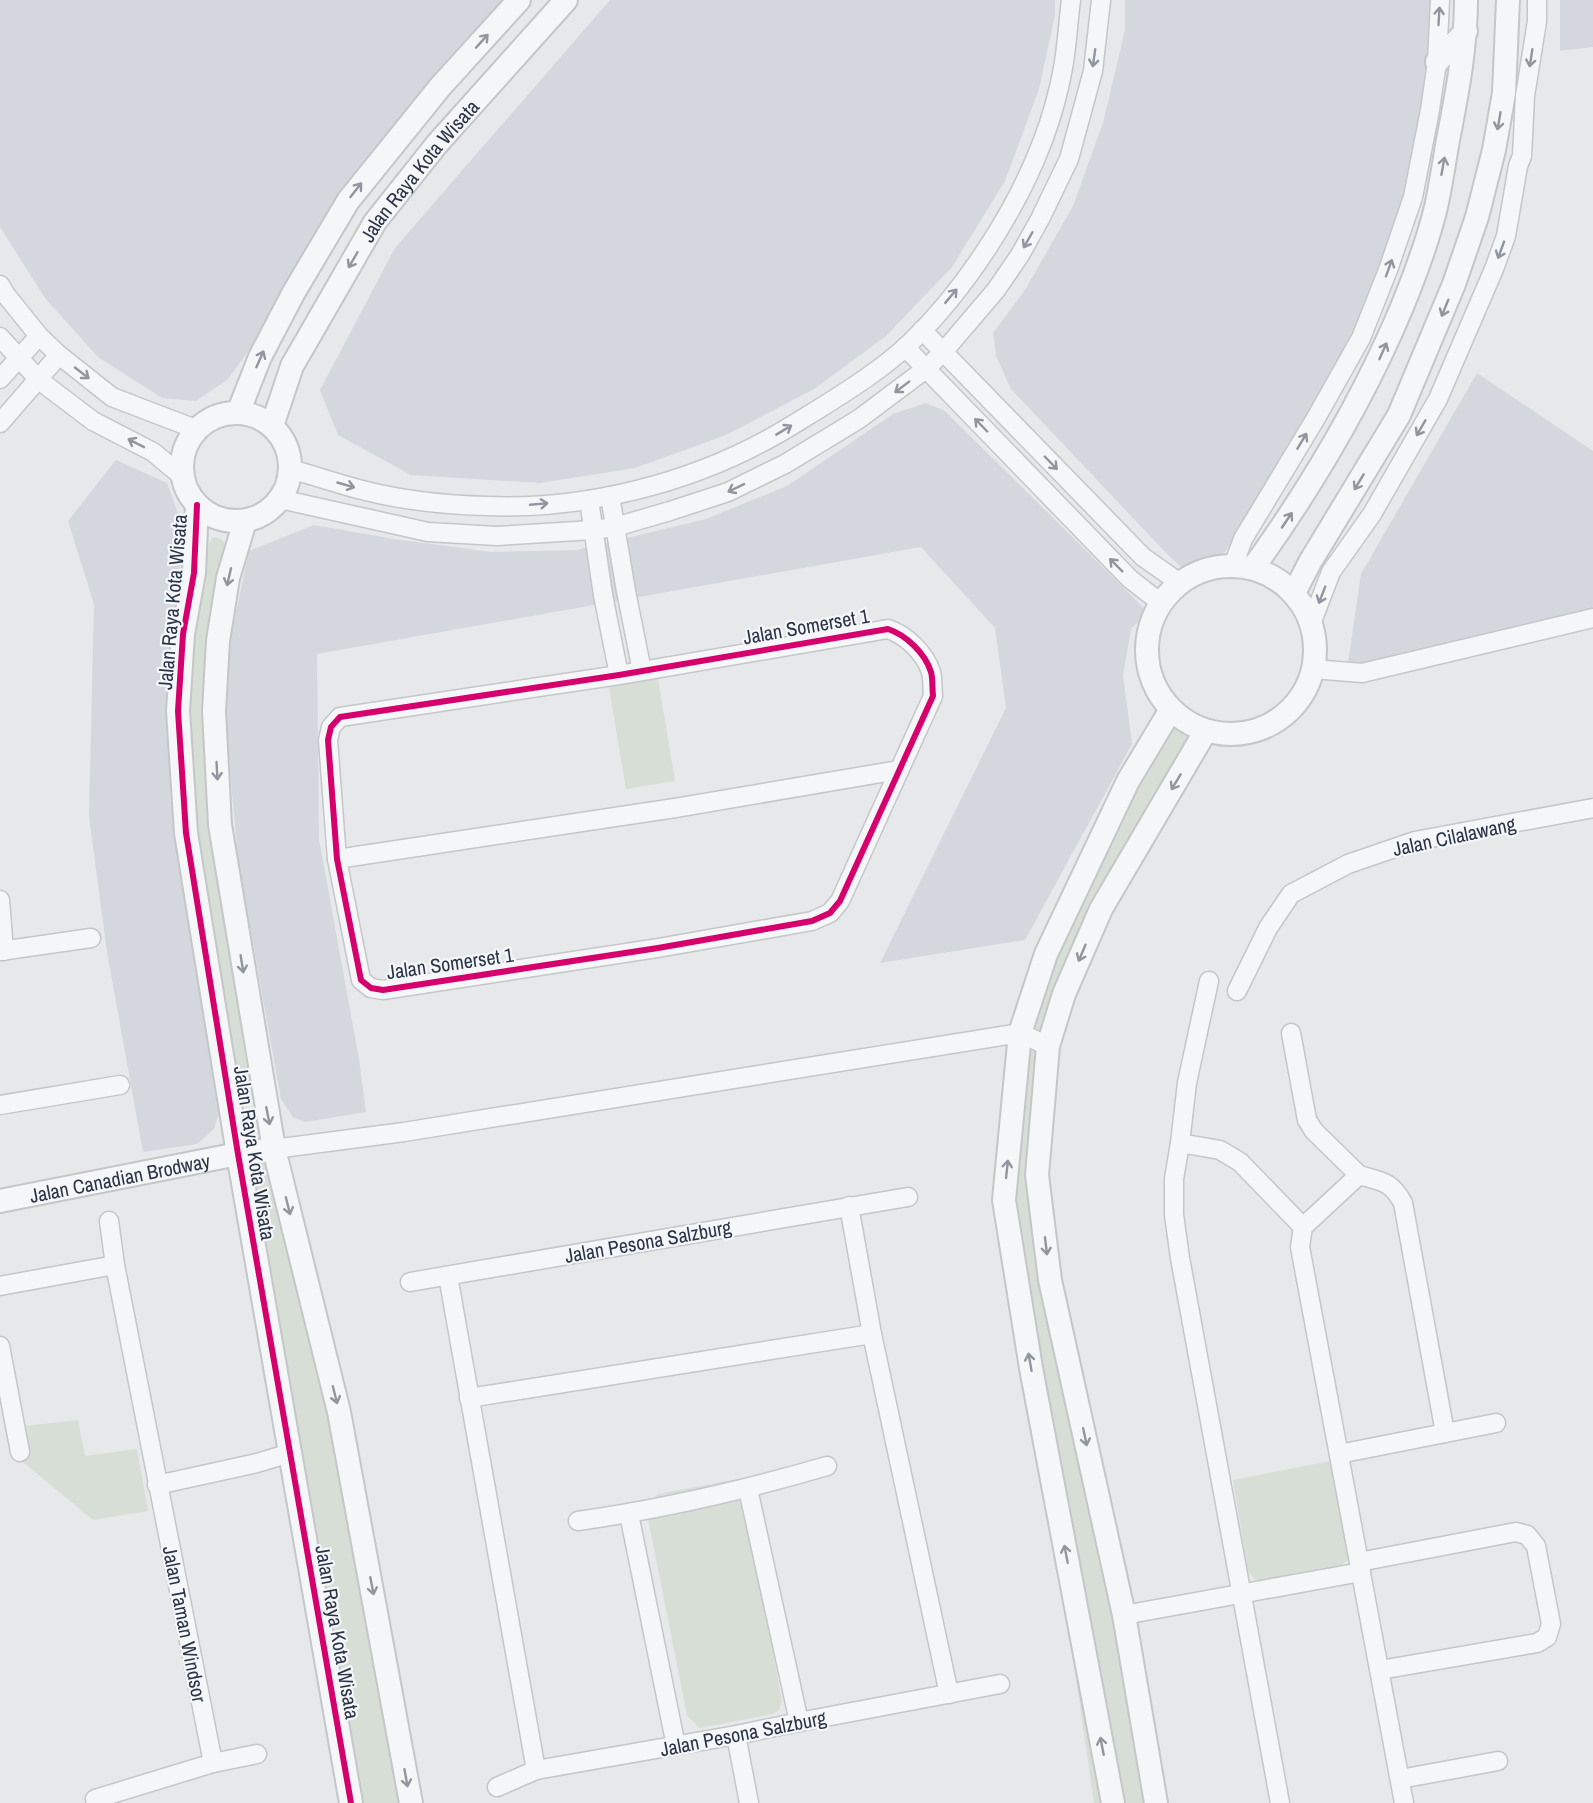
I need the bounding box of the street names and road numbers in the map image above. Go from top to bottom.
street label: Jalan Raya Kota Wisata [353,93,484,246]
street label: Jalan Raya Kota Wisata [151,513,193,691]
street label: Jalan Somerset 1 [741,602,871,650]
street label: Jalan Cilalawang [1390,810,1518,862]
street label: Jalan Somerset 1 [385,941,515,985]
street label: Jalan Raya Kota Wisata [228,1064,282,1242]
street label: Jalan Canadian Brodway [27,1146,213,1208]
street label: Jalan Pesona Salzburg [563,1213,733,1269]
street label: Jalan Raya Kota Wisata [309,1543,367,1721]
street label: Jalan Taman Windsor [157,1544,213,1705]
street label: Jalan Pesona Salzburg [658,1704,828,1762]

